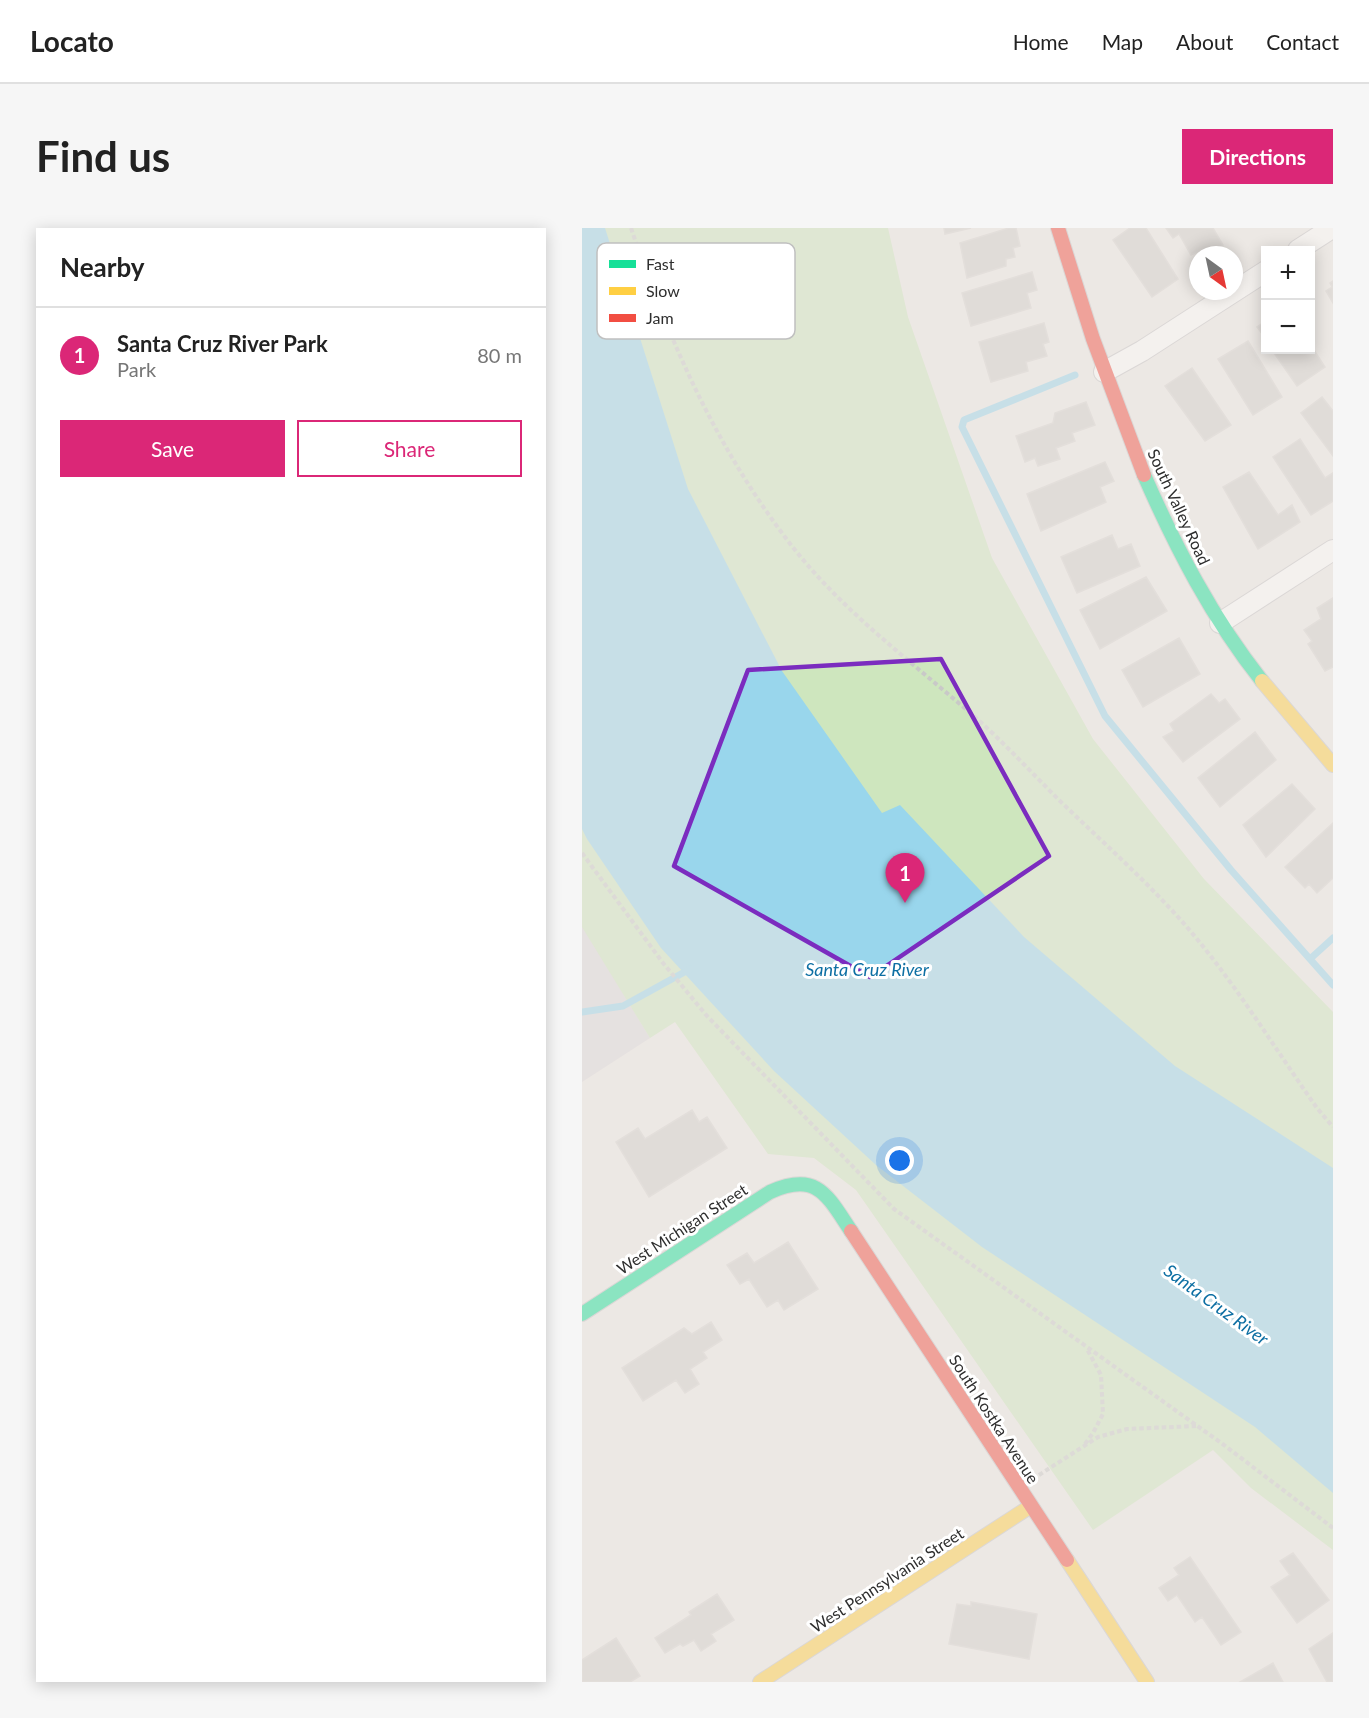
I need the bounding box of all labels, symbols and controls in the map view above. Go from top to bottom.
text: Locato [30,24,114,58]
text: Home [1013,29,1069,54]
text: Map [1102,29,1143,54]
text: About [1176,29,1233,54]
text: Contact [1266,29,1339,54]
button: Directions [1182,129,1333,184]
text: Find us [36,131,170,181]
legend [597,243,795,339]
north arrow [1189,246,1243,300]
map controls [1261,246,1315,354]
button: + [1261,246,1315,300]
text: Nearby [60,251,145,283]
text: Fast [646,254,675,273]
text: Slow [646,281,680,300]
button: − [1261,300,1315,354]
text: Jam [646,308,674,327]
text: Santa Cruz River Park [117,330,328,357]
text: 1 [74,343,85,367]
text: 80 m [477,343,522,367]
text: Park [117,357,156,381]
button: Save [60,420,285,477]
button: Share [297,420,522,477]
street label: South Valley Road [1144,446,1215,568]
pin: 1 [886,854,924,903]
water label: Santa Cruz River [805,958,930,980]
your location [885,1146,914,1175]
street label: West Michigan Street [613,1179,751,1278]
water label: Santa Cruz River [1160,1259,1274,1350]
street label: South Kostka Avenue [946,1351,1043,1487]
street label: West Pennsylvania Street [807,1523,967,1636]

